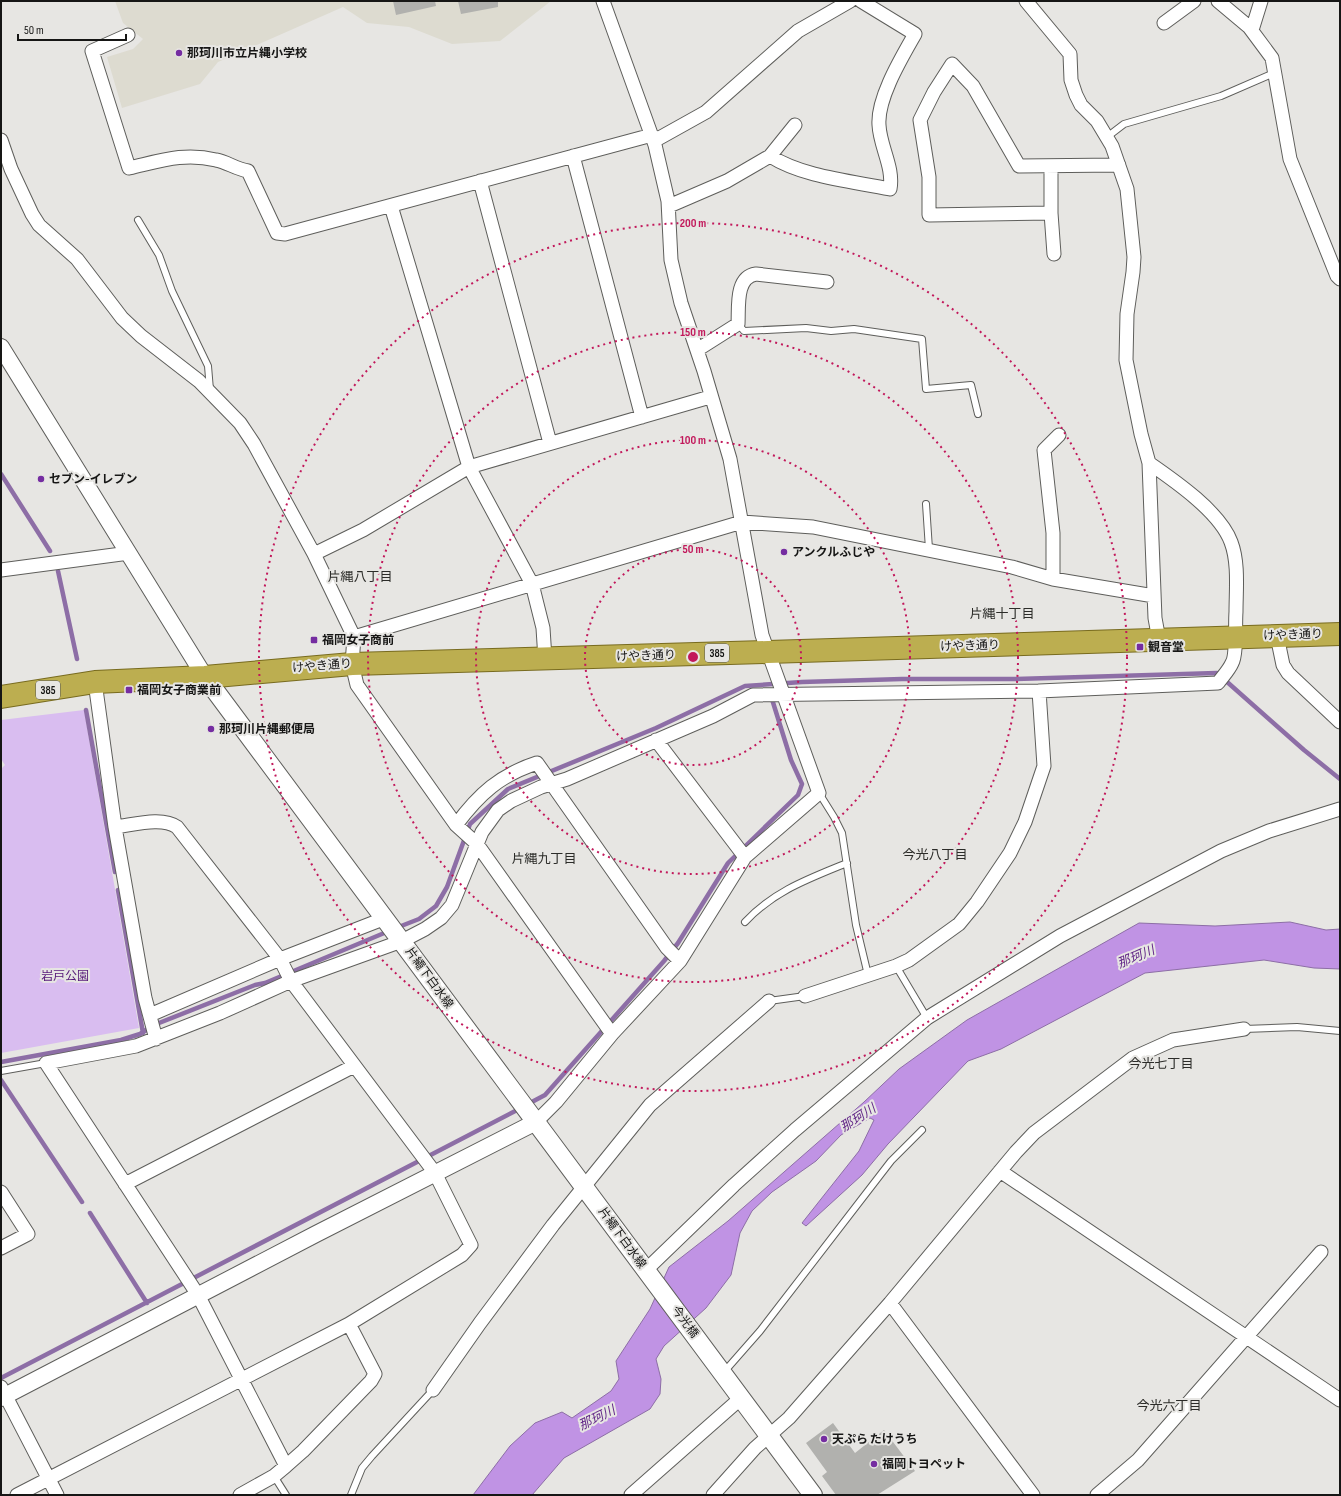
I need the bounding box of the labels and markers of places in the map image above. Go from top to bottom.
place label: 那珂川市立片縄小学校 [187,46,307,61]
marker: 那珂川市立片縄小学校 [174,48,184,58]
place label: セブン-イレブン [49,472,138,487]
marker: セブン-イレブン [36,474,46,484]
place label: アンクルふじや [792,545,875,560]
marker: アンクルふじや [779,547,789,557]
place label: 福岡女子商前 [322,633,394,648]
marker: 福岡女子商前 [309,635,319,645]
place label: 観音堂 [1148,640,1184,655]
marker: 観音堂 [1135,642,1145,652]
centre of rings [686,650,700,664]
place label: 福岡女子商業前 [137,683,221,698]
marker: 福岡女子商業前 [124,685,134,695]
place label: 那珂川片縄郵便局 [219,722,315,737]
marker: 那珂川片縄郵便局 [206,724,216,734]
place label: 天ぷら たけうち [832,1432,918,1447]
marker: 天ぷら たけうち [819,1434,829,1444]
place label: 福岡トヨペット [882,1457,966,1472]
marker: 福岡トヨペット [869,1459,879,1469]

